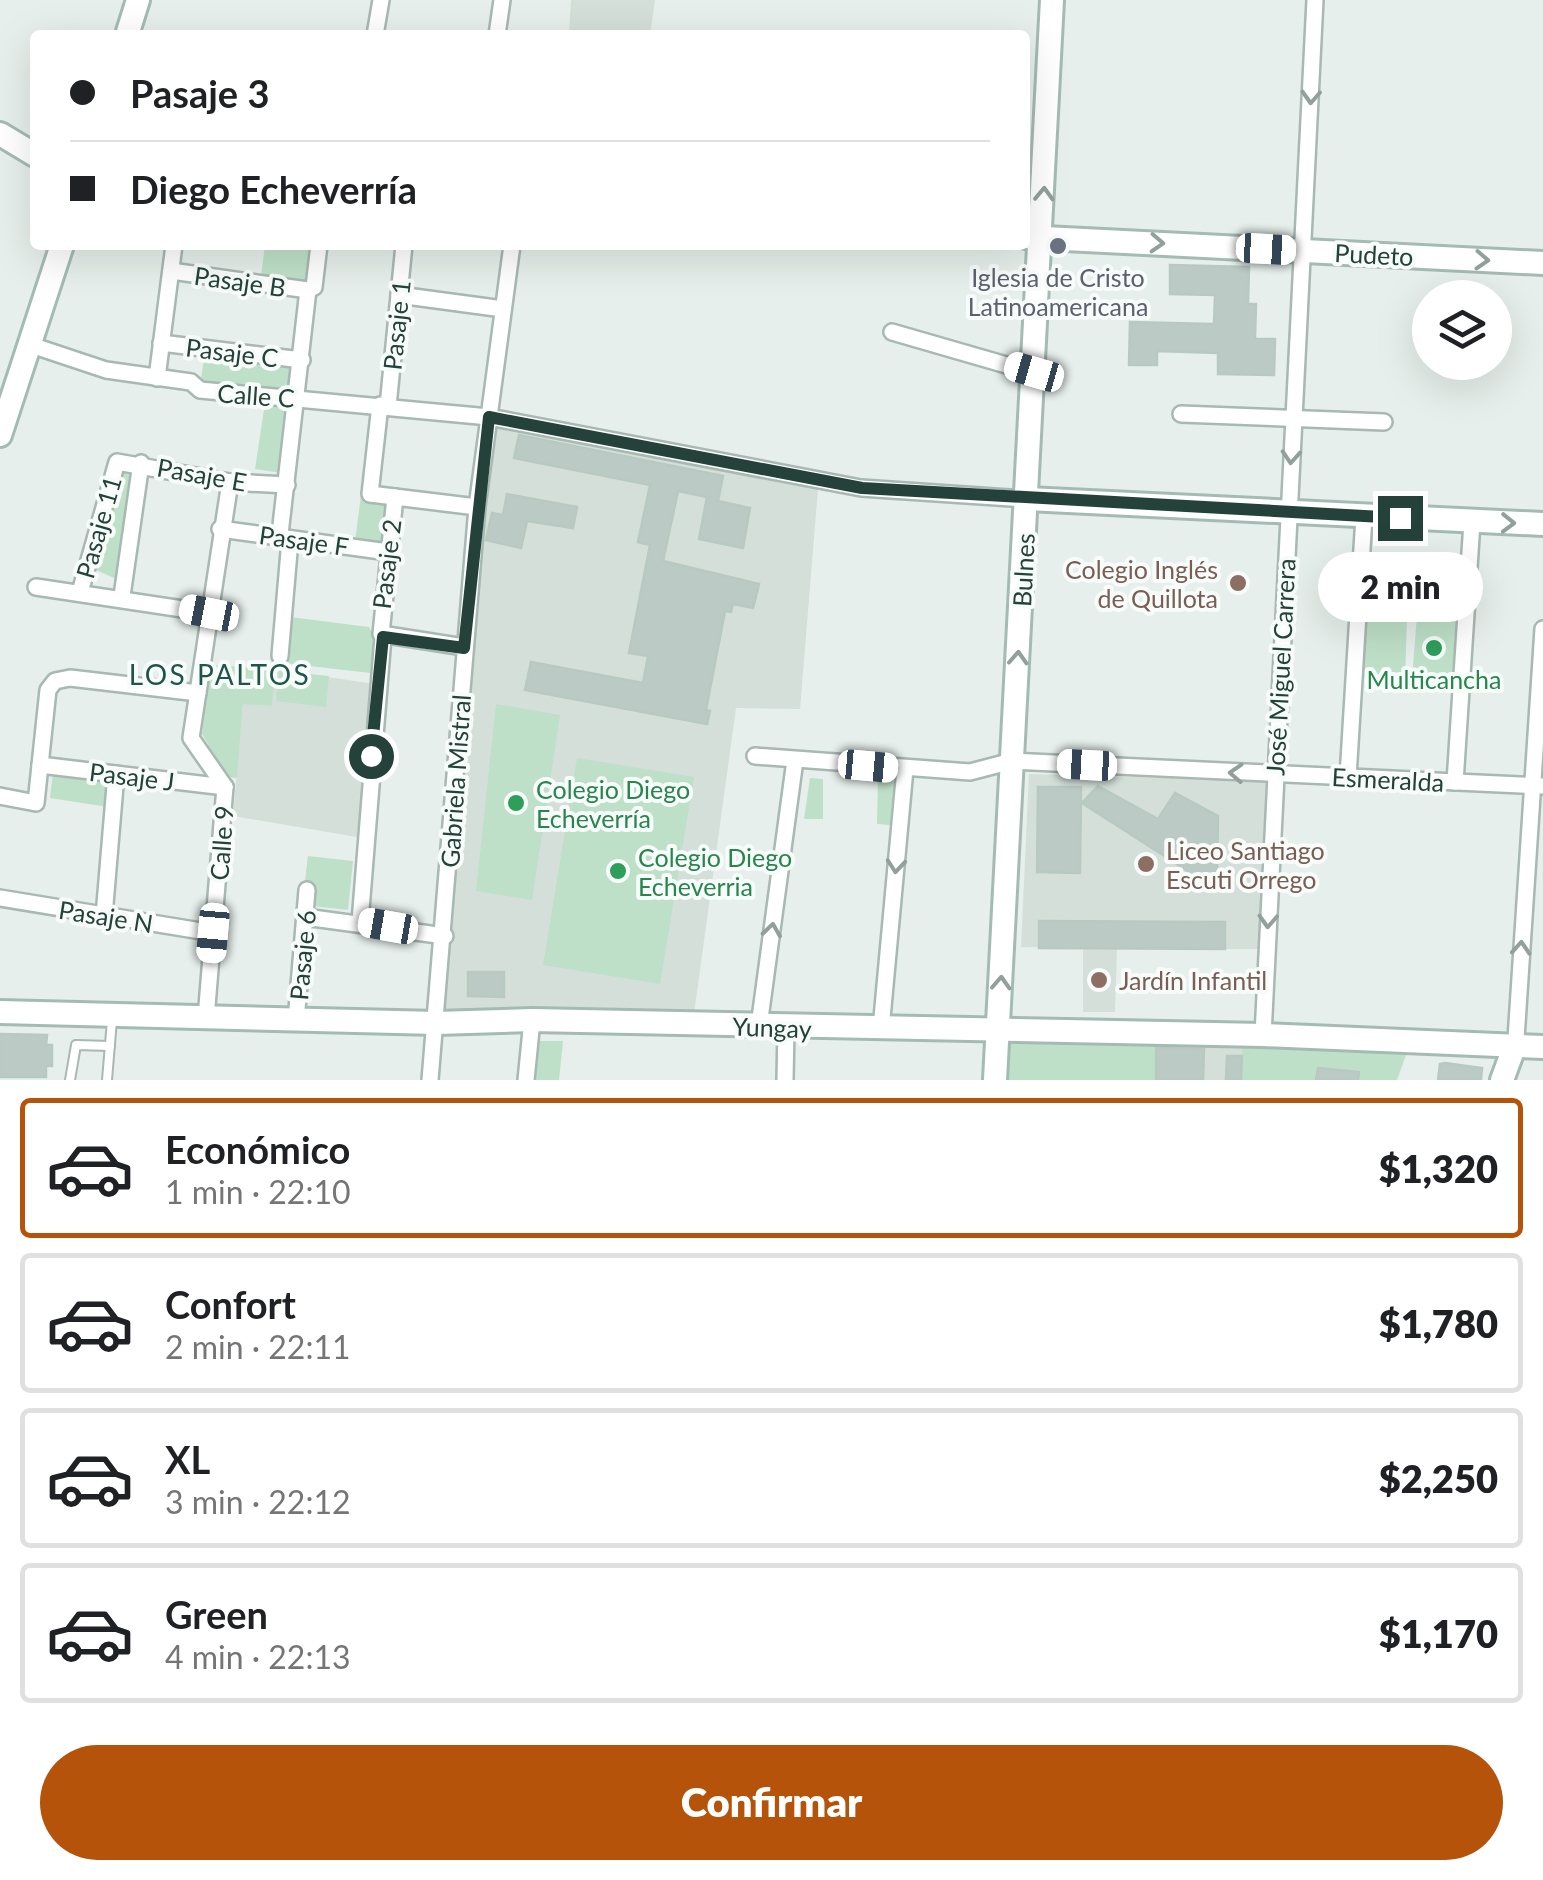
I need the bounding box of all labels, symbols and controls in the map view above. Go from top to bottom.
text: Pasaje 3 [130,70,269,116]
one-way arrow [1301,90,1322,106]
text: Diego Echeverría [130,166,417,212]
one-way arrow [1034,185,1055,201]
one-way arrow [1150,232,1166,253]
car [1235,232,1297,266]
marker: Iglesia de Cristo Latinoamericana [1047,235,1069,257]
street label: Pudeto [1334,237,1414,271]
one-way arrow [1474,249,1490,270]
street label: Pasaje B [192,260,288,302]
place label: Iglesia de Cristo Latinoamericana [968,262,1148,321]
street label: Pasaje 1 [376,278,416,372]
map controls [1412,280,1512,380]
button: layers [1412,280,1512,380]
street label: Pasaje C [184,331,280,373]
car [1001,349,1067,395]
street label: Calle C [216,377,296,413]
one-way arrow [1281,449,1302,465]
street label: Pasaje E [155,451,249,497]
street label: Pasaje 11 [69,472,127,582]
route end [1378,496,1423,541]
one-way arrow [1501,513,1517,534]
street label: Pasaje 2 [366,517,406,611]
street label: Pasaje F [257,519,351,561]
street label: Bulnes [1006,532,1040,608]
callout: 2 min [1318,553,1482,623]
place label: Colegio Inglés de Quillota [1065,554,1218,613]
street label: José Miguel Carrera [1259,558,1301,776]
text: 2 min [1361,567,1440,606]
marker: Colegio Inglés de Quillota [1227,572,1249,594]
car [177,593,241,633]
marker: Multicancha [1423,637,1445,659]
one-way arrow [1007,650,1028,666]
district label: LOS PALTOS [129,657,311,691]
place label: Multicancha [1367,664,1501,694]
street label: Gabriela Mistral [434,693,476,869]
route start [349,734,394,779]
car [837,748,899,784]
car [1056,748,1118,782]
street label: Pasaje J [88,756,176,796]
street label: Esmeralda [1331,761,1445,797]
one-way arrow [1227,763,1243,784]
place label: Colegio Diego Echeverría [536,774,690,833]
marker: Colegio Diego Echeverría [505,792,527,814]
street label: Calle 9 [203,805,239,881]
place label: Liceo Santiago Escuti Orrego [1166,835,1325,894]
place label: Colegio Diego Echeverria [638,842,792,901]
marker: Liceo Santiago Escuti Orrego [1135,853,1157,875]
one-way arrow [885,859,907,875]
marker: Colegio Diego Echeverria [607,860,629,882]
street label: Pasaje N [57,894,155,938]
car [195,902,231,964]
car [356,906,420,946]
street label: Pasaje 6 [283,909,321,1001]
one-way arrow [1258,914,1279,930]
one-way arrow [761,921,782,938]
one-way arrow [1510,939,1532,955]
place label: Jardín Infantil [1119,965,1267,995]
marker: Jardín Infantil [1088,969,1110,991]
one-way arrow [990,974,1011,990]
street label: Yungay [732,1011,812,1043]
icon: car [45,1123,135,1213]
text: Económico [165,1126,350,1172]
text: $1,320 [1379,1145,1498,1191]
text: 1 min · 22:10 [165,1172,351,1211]
icon: car [45,1278,135,1368]
text: Confort [165,1281,296,1327]
text: $1,780 [1379,1300,1498,1346]
text: 2 min · 22:11 [165,1327,351,1366]
icon: car [45,1433,135,1523]
text: XL [165,1436,210,1482]
text: $2,250 [1379,1455,1498,1501]
text: 3 min · 22:12 [165,1482,351,1521]
icon: car [45,1588,135,1678]
text: Green [165,1591,268,1637]
text: $1,170 [1379,1610,1498,1656]
text: 4 min · 22:13 [165,1637,351,1676]
button: Confirmar [40,1745,1503,1860]

